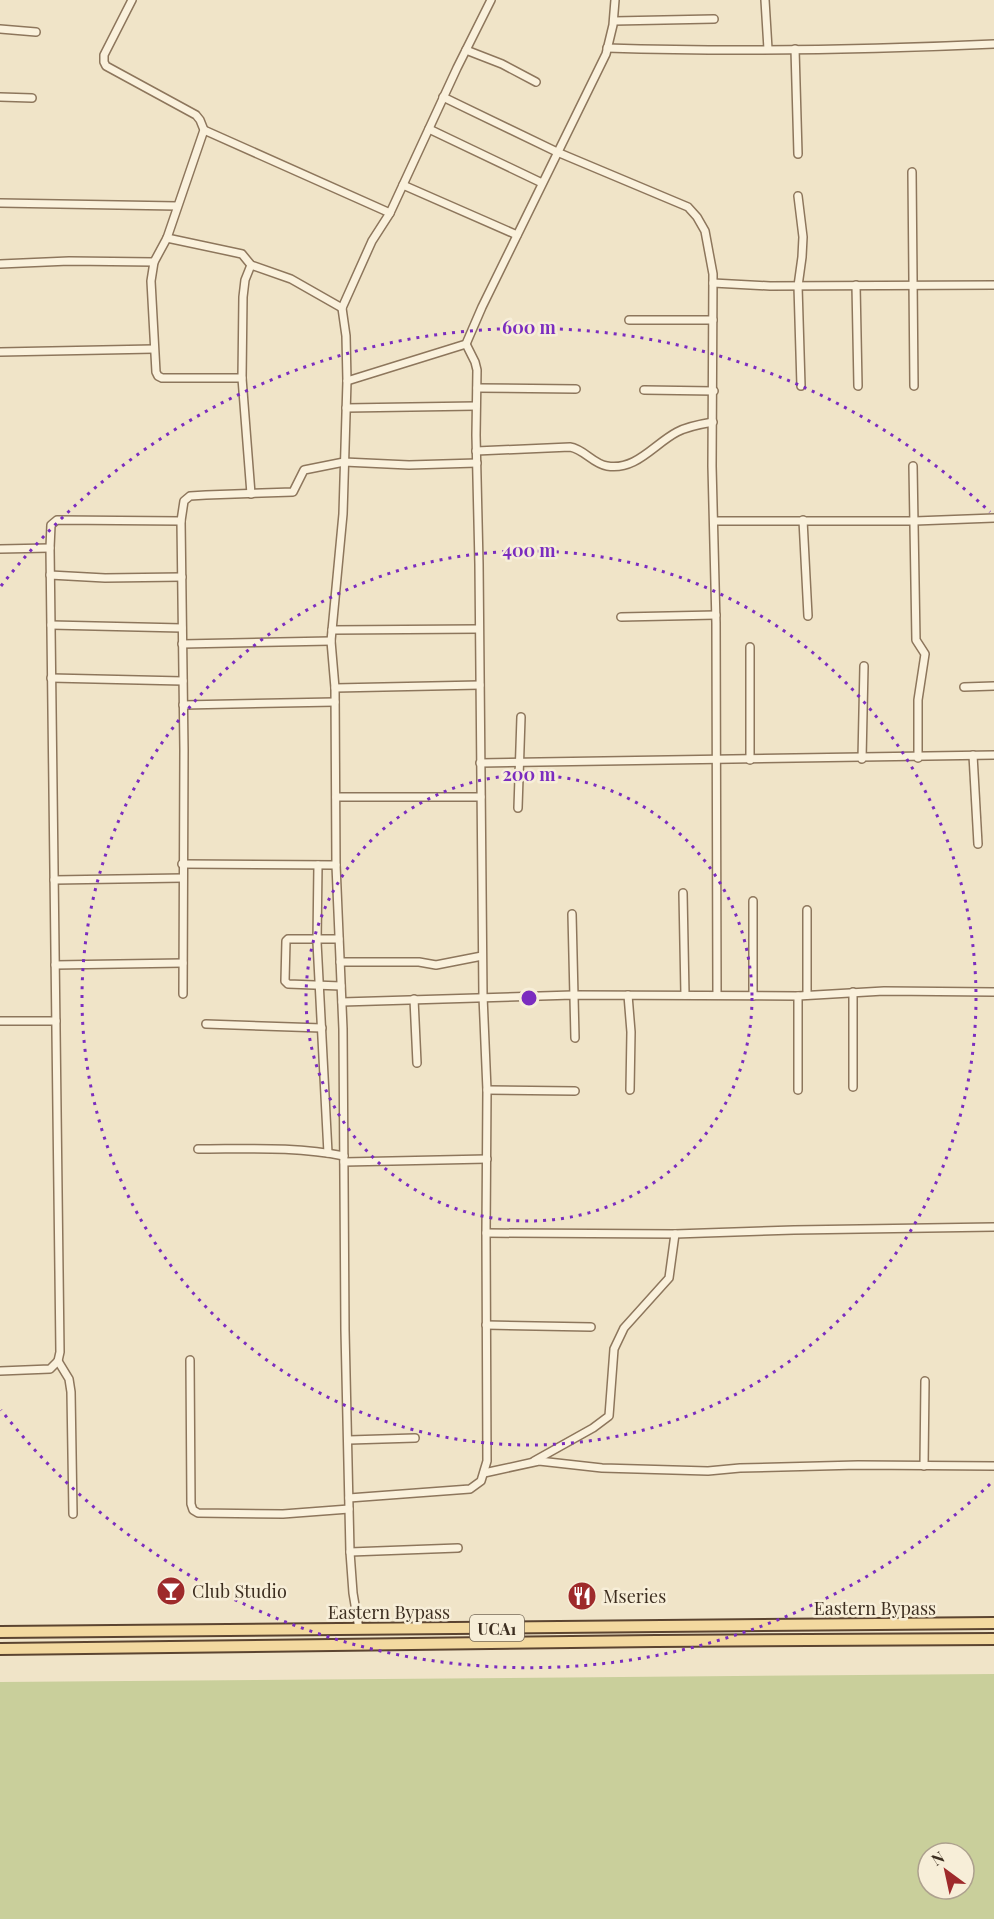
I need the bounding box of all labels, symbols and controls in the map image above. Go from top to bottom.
text: 600 m [502,315,557,339]
text: 400 m [502,538,556,562]
text: 200 m [502,762,556,786]
centre of rings [519,988,539,1008]
bar icon: Club Studio [155,1575,187,1607]
place label: Club Studio [192,1579,287,1603]
restaurant icon: Mseries [566,1580,598,1612]
place label: Mseries [603,1584,666,1608]
street label: Eastern Bypass [814,1596,936,1620]
street label: Eastern Bypass [328,1600,450,1624]
road number: UCA1 [470,1615,524,1641]
north arrow [916,1841,976,1901]
text: N [927,1846,948,1870]

